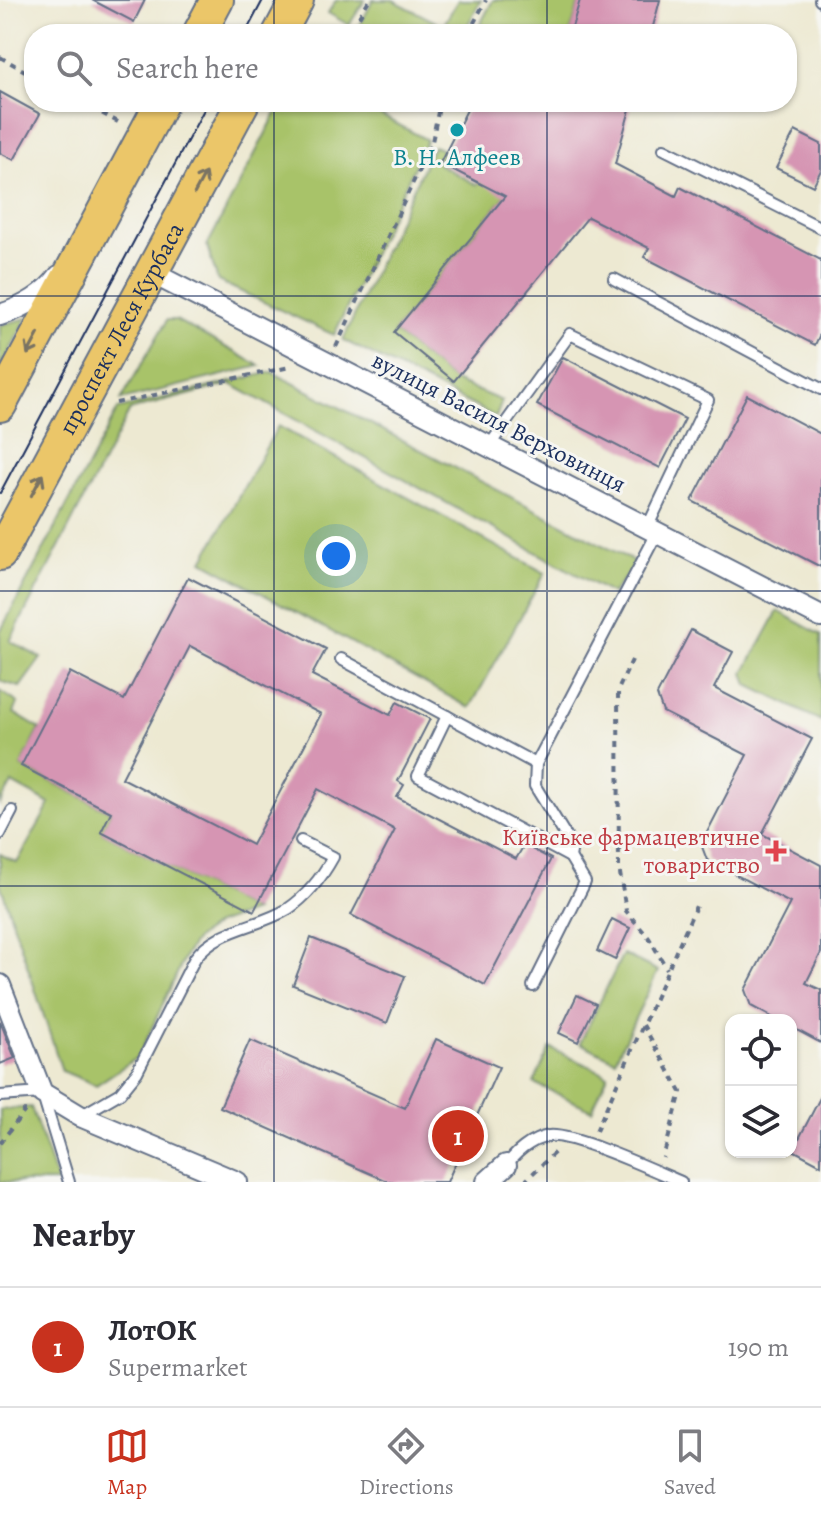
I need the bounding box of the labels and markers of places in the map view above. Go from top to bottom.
marker: В. Н. Алфеев [448,121,466,139]
place label: В. Н. Алфеев [393,141,521,173]
place label: Київське фармацевтичне товариство [502,821,760,881]
marker: Київське фармацевтичне товариство [767,842,785,860]
pin: 1 [432,1106,484,1166]

